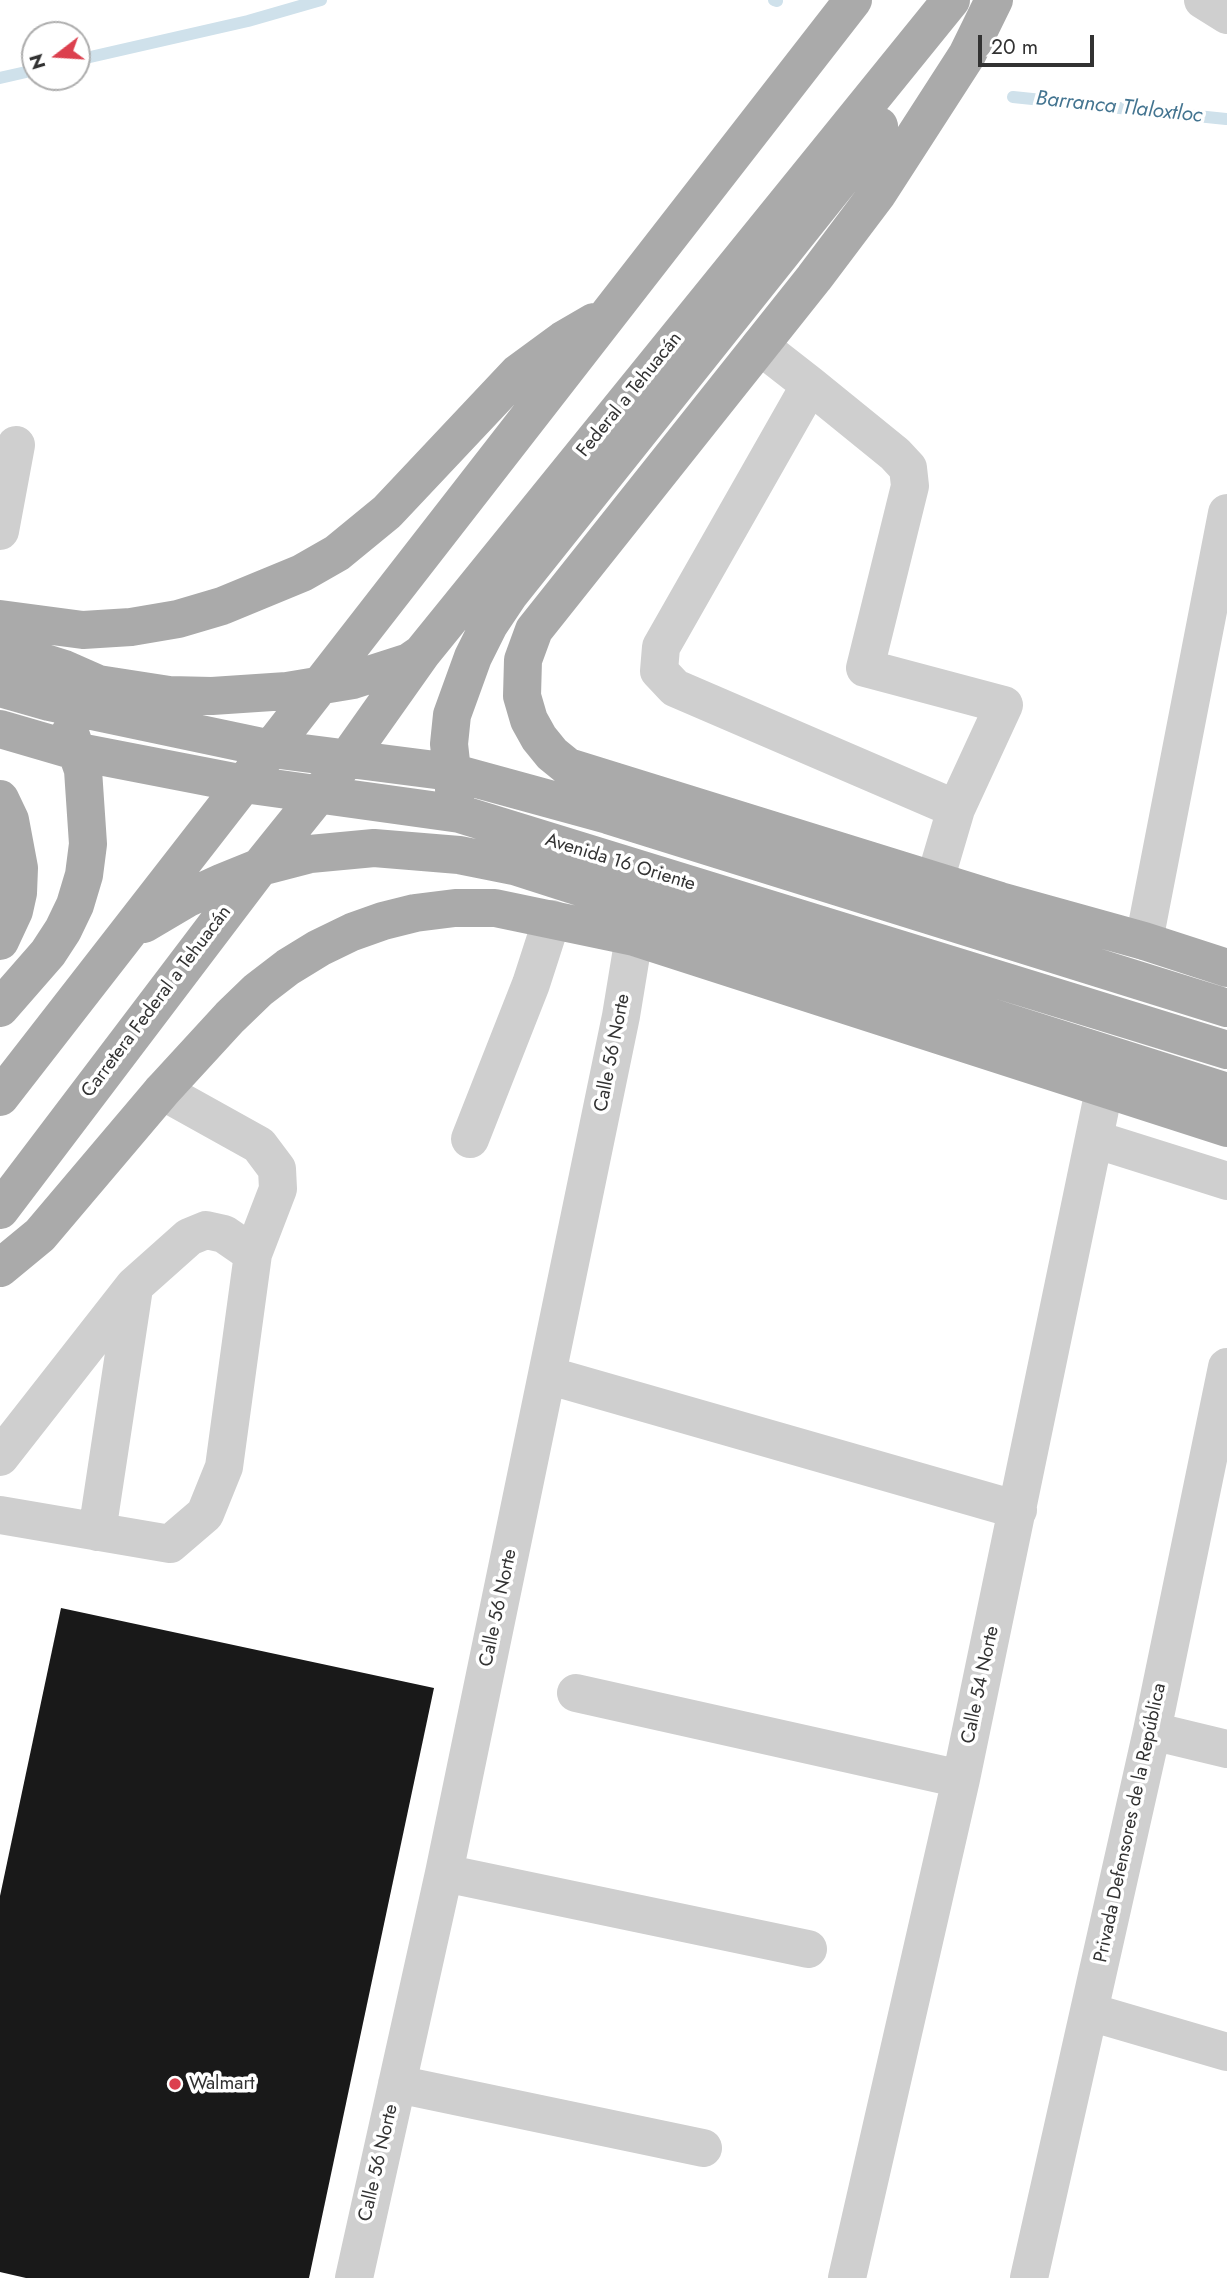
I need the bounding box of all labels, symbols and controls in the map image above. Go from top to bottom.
north arrow [21,21,91,91]
scale bar [982,21,1098,65]
text: 20 m [991,32,1038,62]
text: N [22,51,52,73]
water label: Barranca Tlaloxtloc [1035,87,1203,129]
street label: Federal a Tehuacán [573,328,687,462]
street label: Avenida 16 Oriente [542,829,698,897]
street label: Carretera Federal a Tehuacán [77,902,237,1102]
street label: Calle 56 Norte [590,992,636,1114]
street label: Calle 56 Norte [475,1547,523,1669]
street label: Calle 54 Norte [957,1624,1005,1746]
street label: Privada Defensores de la República [1090,1681,1172,1965]
place label: Walmart [189,2073,254,2095]
marker: Walmart [167,2076,183,2092]
street label: Calle 56 Norte [354,2102,404,2224]

